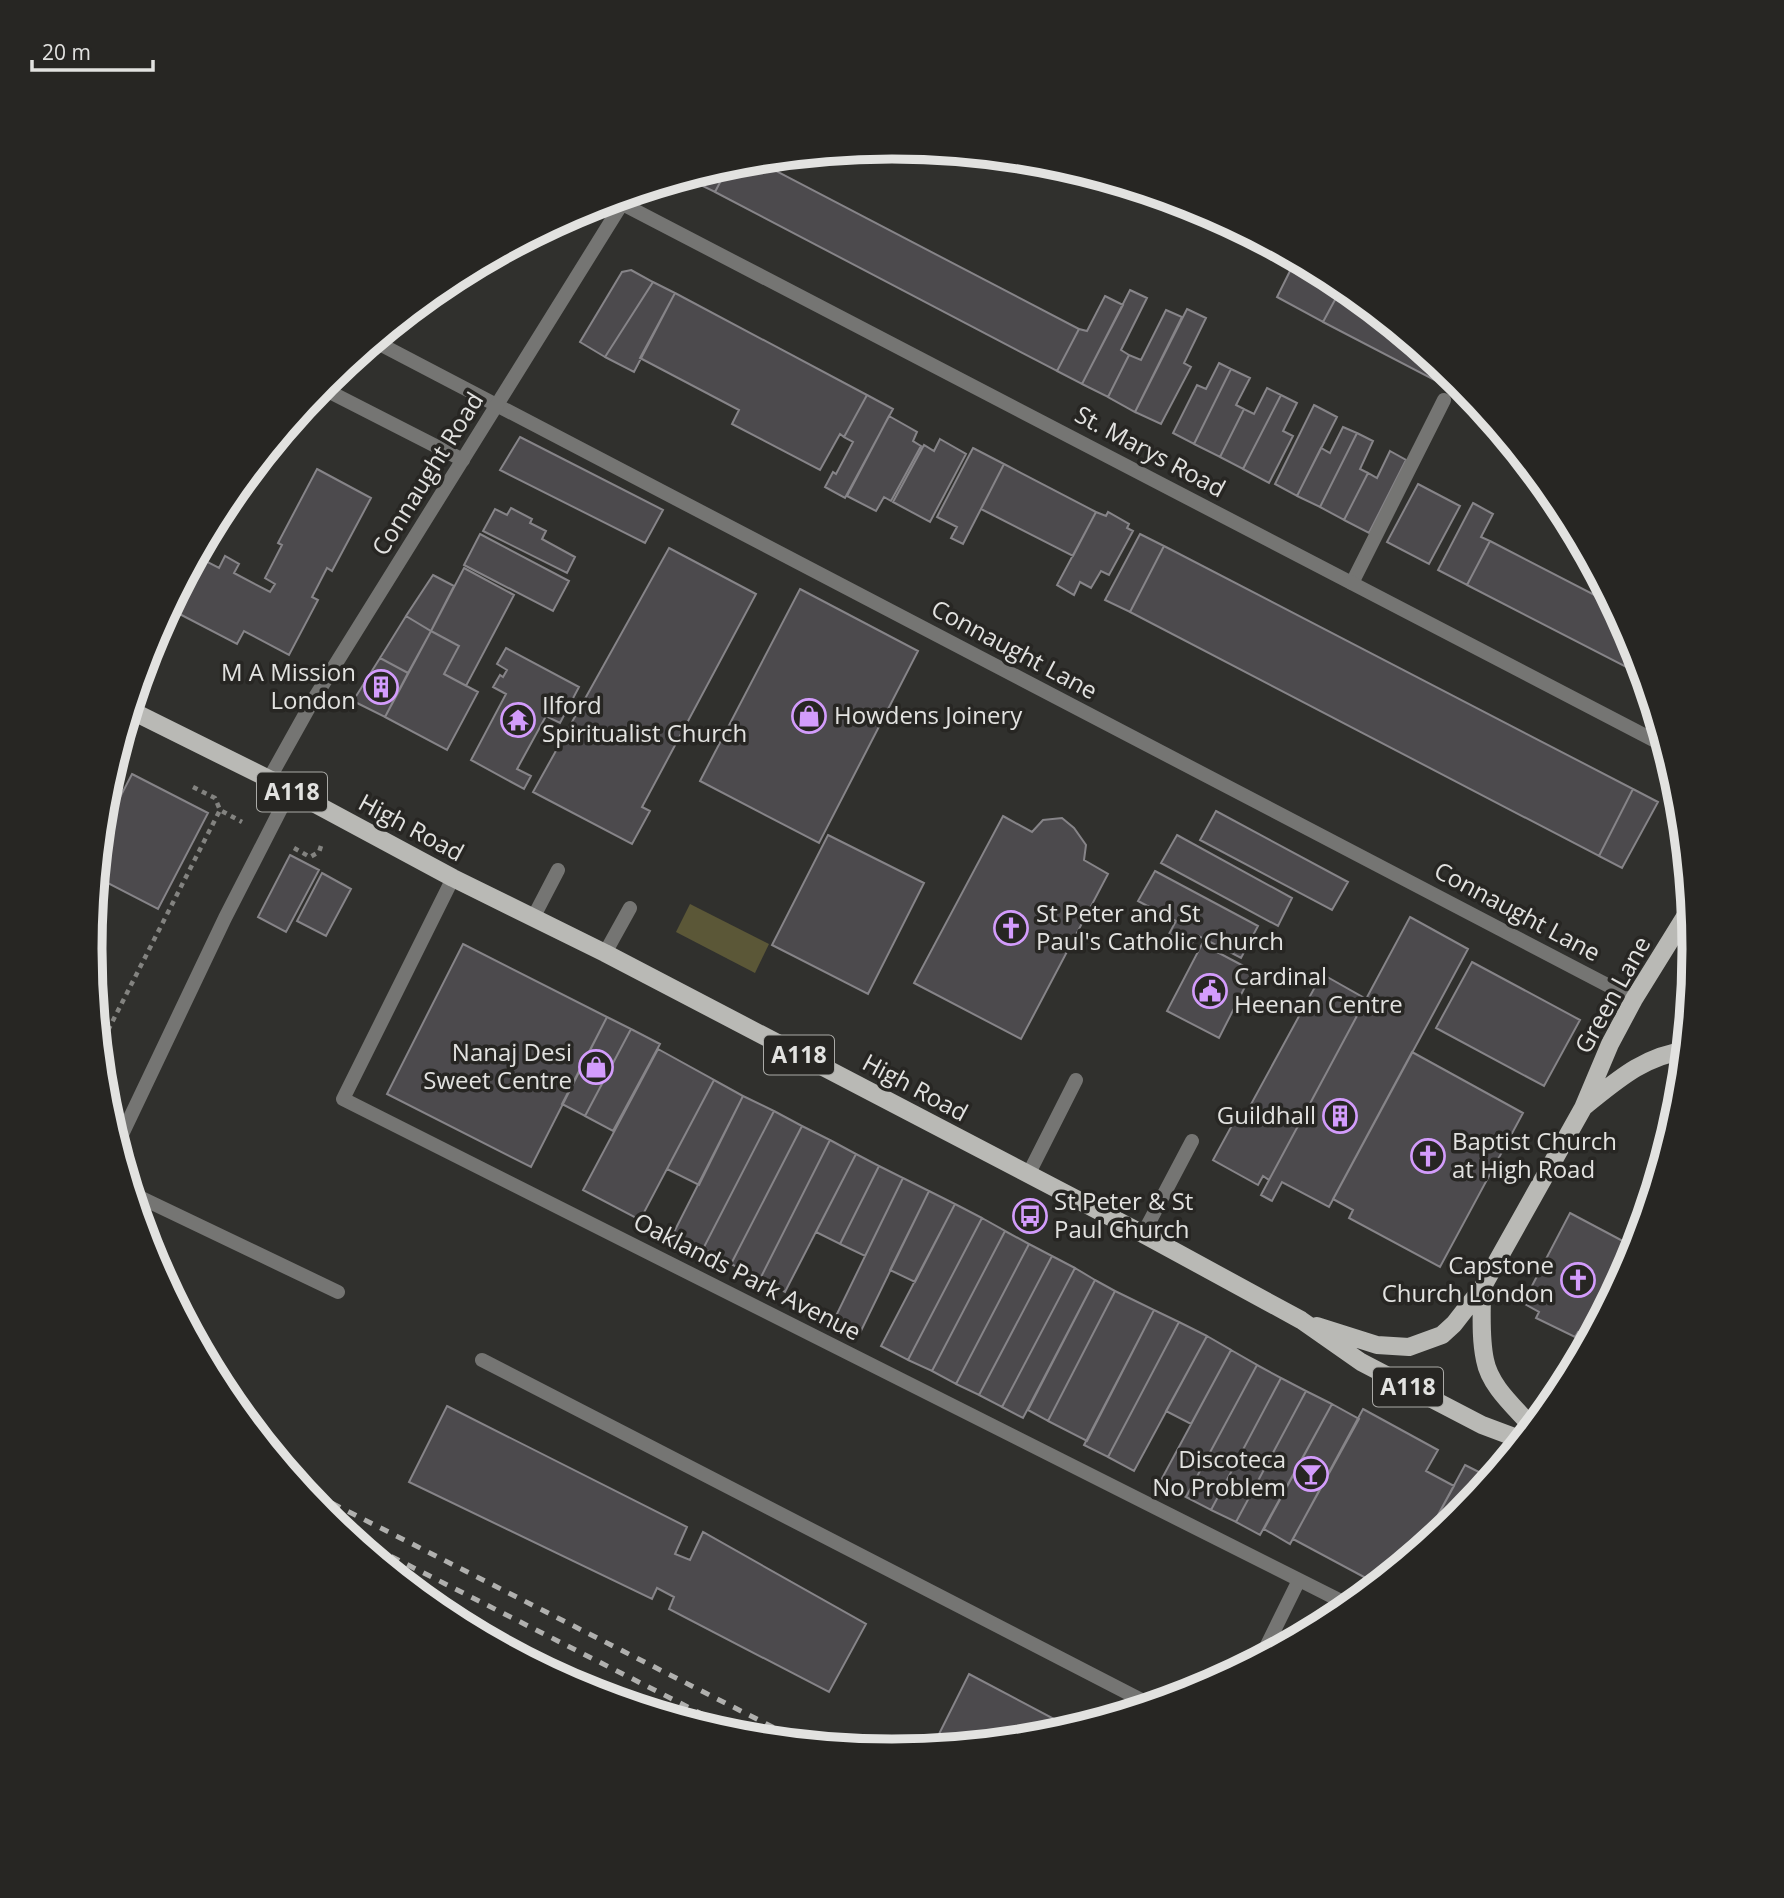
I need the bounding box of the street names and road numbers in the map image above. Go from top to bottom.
street label: Connaught Road [363,385,490,561]
street label: St. Marys Road [1070,397,1232,504]
street label: Connaught Lane [926,591,1104,706]
road number: A118 [257,772,327,812]
street label: High Road [353,785,470,868]
street label: Connaught Lane [1429,853,1607,968]
street label: Green Lane [1566,930,1657,1059]
road number: A118 [764,1036,834,1074]
street label: High Road [857,1045,974,1128]
street label: Oaklands Park Avenue [628,1204,867,1347]
road number: A118 [1373,1368,1443,1406]

